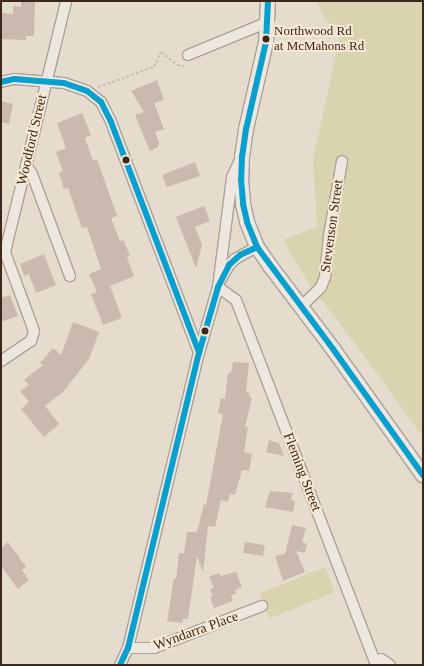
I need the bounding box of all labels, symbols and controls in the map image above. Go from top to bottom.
place label: Northwood Rd at McMahons Rd [274,24,364,55]
marker: Northwood Rd at McMahons Rd [261,34,271,44]
street label: Woodford Street [13,93,51,187]
unlabelled marker [121,155,131,165]
street label: Stevenson Street [317,178,347,274]
unlabelled marker [200,326,210,336]
street label: Fleming Street [279,430,325,514]
street label: Wyndarra Place [151,608,241,654]

